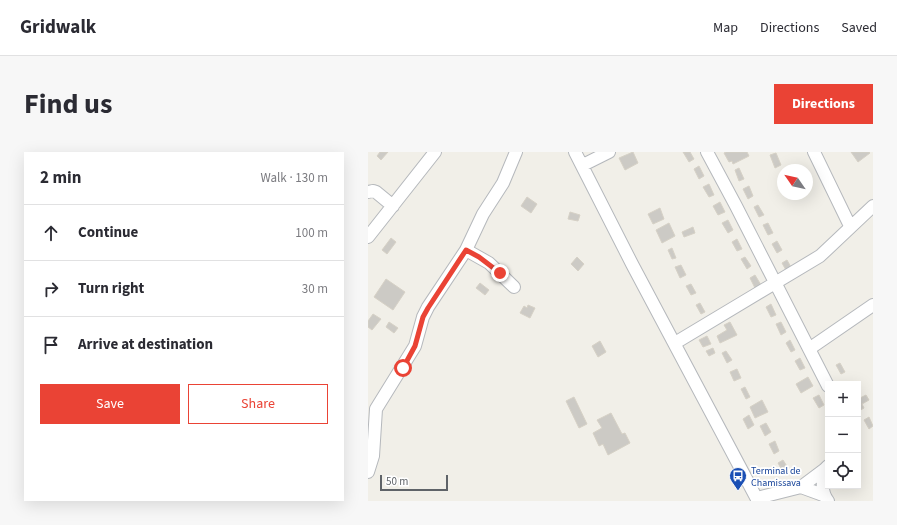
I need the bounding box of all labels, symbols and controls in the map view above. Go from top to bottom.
text: Gridwalk [20,14,96,41]
text: Map [713,18,738,38]
text: Directions [760,18,819,38]
text: Saved [841,18,877,38]
text: Find us [24,84,112,124]
button: Directions [774,84,873,124]
north arrow [777,164,813,200]
text: 2 min [40,166,81,190]
text: Walk · 130 m [260,169,328,187]
icon: ahead [40,222,62,244]
text: Continue [78,222,138,243]
text: 100 m [295,224,328,242]
route end [491,264,509,282]
icon: right [40,278,62,300]
text: Turn right [78,278,144,299]
text: 30 m [302,280,328,298]
icon: arrive [40,334,62,356]
text: Arrive at destination [78,334,213,355]
route start [394,359,412,377]
map controls [825,381,861,489]
button: + [825,381,861,417]
button: Save [40,384,180,424]
button: Share [188,384,328,424]
button: − [825,417,861,453]
button: locate [825,453,861,489]
place label: Terminal de Chamissava [751,464,801,490]
bus stop icon: Terminal de Chamissava [728,466,748,491]
scale bar [380,473,448,492]
text: 50 m [386,474,408,489]

